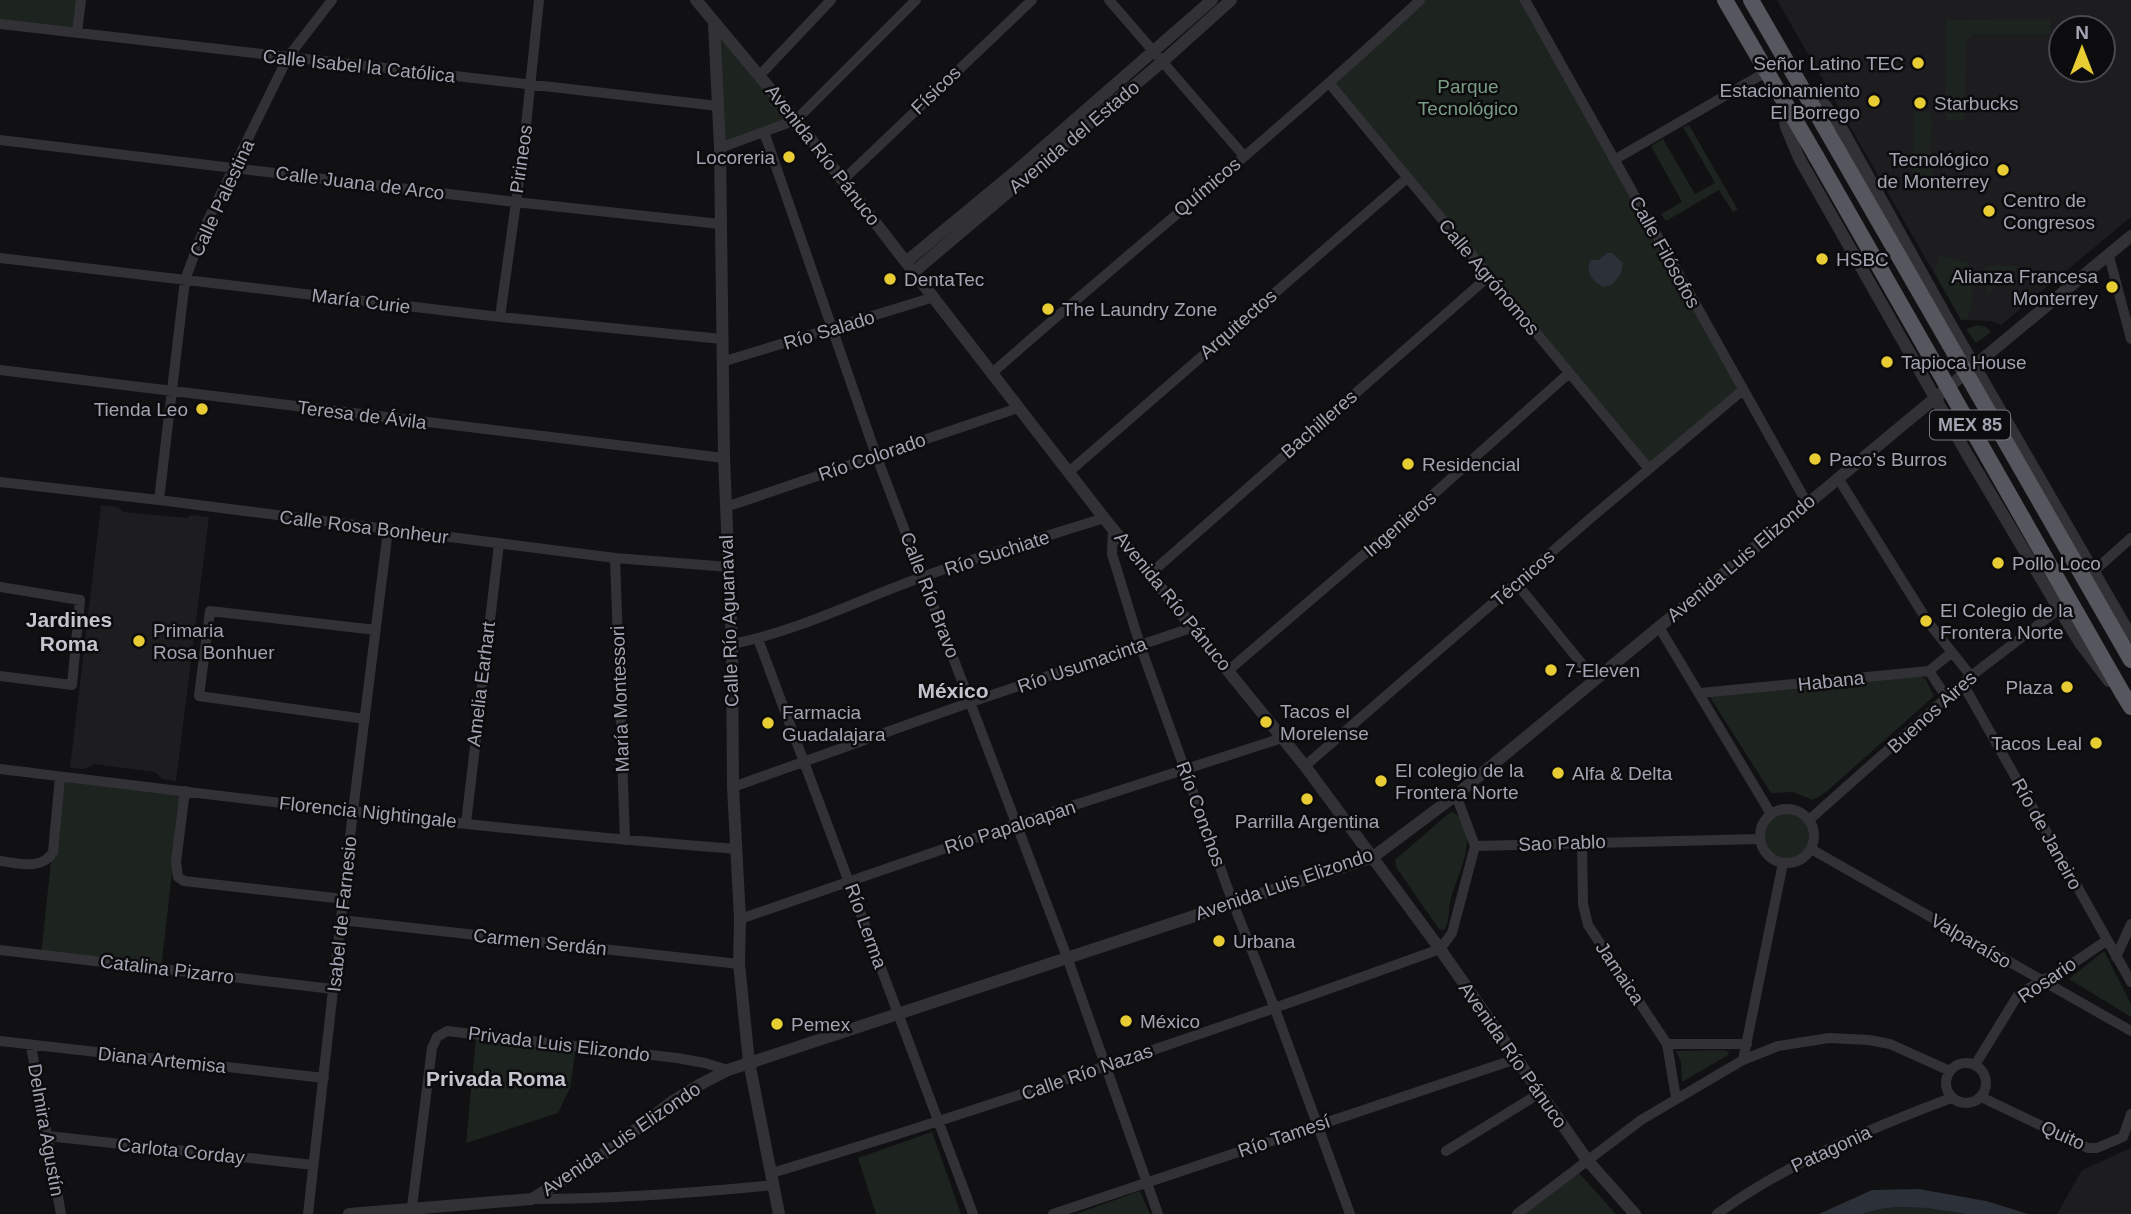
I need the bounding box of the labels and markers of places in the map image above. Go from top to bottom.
place label: Señor Latino TEC [1753,53,1904,74]
marker: Señor Latino TEC [1910,55,1926,71]
place label: Estacionamiento El Borrego [1720,80,1860,123]
marker: Estacionamiento El Borrego [1866,93,1882,109]
place label: Starbucks [1934,93,2018,114]
marker: Starbucks [1912,95,1928,111]
place label: Locoreria [696,147,775,168]
marker: Locoreria [781,149,797,165]
place label: Tecnológico de Monterrey [1877,149,1989,192]
marker: Tecnológico de Monterrey [1995,162,2011,178]
place label: Centro de Congresos [2003,190,2095,233]
marker: Centro de Congresos [1981,203,1997,219]
place label: HSBC [1836,249,1889,270]
marker: HSBC [1814,251,1830,267]
place label: Alianza Francesa Monterrey [1951,266,2098,309]
place label: DentaTec [904,269,984,290]
marker: DentaTec [882,271,898,287]
marker: Alianza Francesa Monterrey [2104,279,2120,295]
place label: The Laundry Zone [1062,299,1217,320]
marker: The Laundry Zone [1040,301,1056,317]
place label: Tapioca House [1901,352,2027,373]
marker: Tapioca House [1879,354,1895,370]
place label: Tienda Leo [94,399,188,420]
marker: Tienda Leo [194,401,210,417]
place label: Paco’s Burros [1829,449,1947,470]
marker: Paco’s Burros [1807,451,1823,467]
place label: Residencial [1422,454,1520,475]
marker: Residencial [1400,456,1416,472]
place label: Pollo Loco [2012,553,2101,574]
marker: Pollo Loco [1990,555,2006,571]
place label: El Colegio de la Frontera Norte [1940,600,2074,643]
marker: El Colegio de la Frontera Norte [1918,613,1934,629]
place label: Primaria Rosa Bonhuer [153,620,275,663]
marker: Primaria Rosa Bonhuer [131,633,147,649]
place label: 7-Eleven [1565,660,1640,681]
marker: 7-Eleven [1543,662,1559,678]
place label: Plaza [2005,677,2053,698]
marker: Plaza [2059,679,2075,695]
place label: Tacos el Morelense [1280,701,1369,744]
place label: Farmacia Guadalajara [782,702,886,745]
marker: Tacos el Morelense [1258,714,1274,730]
marker: Farmacia Guadalajara [760,715,776,731]
place label: Tacos Leal [1991,733,2082,754]
marker: Tacos Leal [2088,735,2104,751]
place label: El colegio de la Frontera Norte [1395,760,1524,803]
place label: Alfa & Delta [1572,763,1673,784]
marker: Alfa & Delta [1550,765,1566,781]
marker: El colegio de la Frontera Norte [1373,773,1389,789]
marker: Parrilla Argentina [1299,791,1315,807]
place label: Parrilla Argentina [1235,811,1380,832]
place label: Urbana [1233,931,1296,952]
marker: Urbana [1211,933,1227,949]
place label: México [1140,1011,1200,1032]
marker: México [1118,1013,1134,1029]
place label: Pemex [791,1014,851,1035]
marker: Pemex [769,1016,785,1032]

